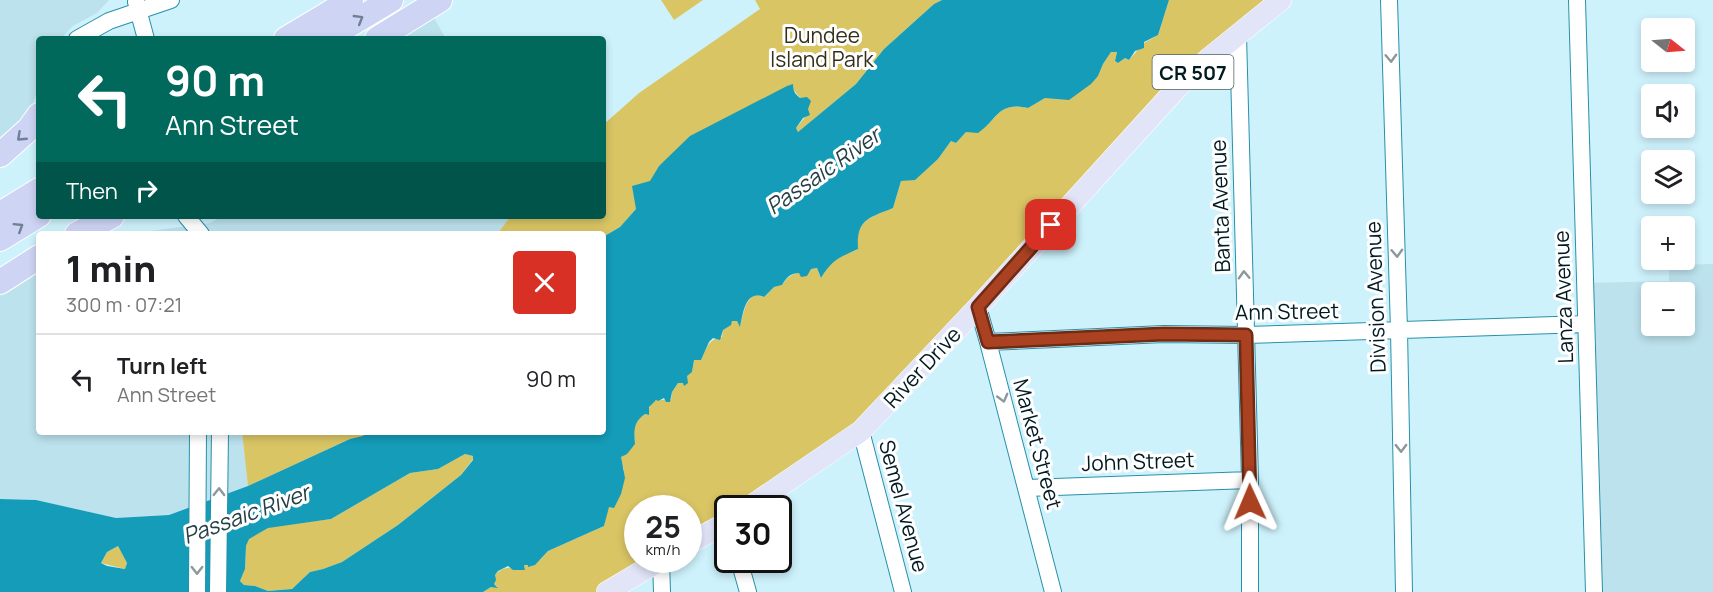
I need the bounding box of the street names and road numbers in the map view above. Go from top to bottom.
road number: CR 507 [1152,55,1234,89]
street label: Banta Avenue [1204,139,1236,273]
street label: Division Avenue [1358,221,1392,373]
street label: Lanza Avenue [1547,230,1579,364]
street label: Ann Street [1235,296,1339,326]
street label: River Drive [877,320,967,414]
street label: Market Street [1007,376,1069,512]
street label: Semel Avenue [873,437,935,575]
street label: John Street [1081,445,1195,477]

